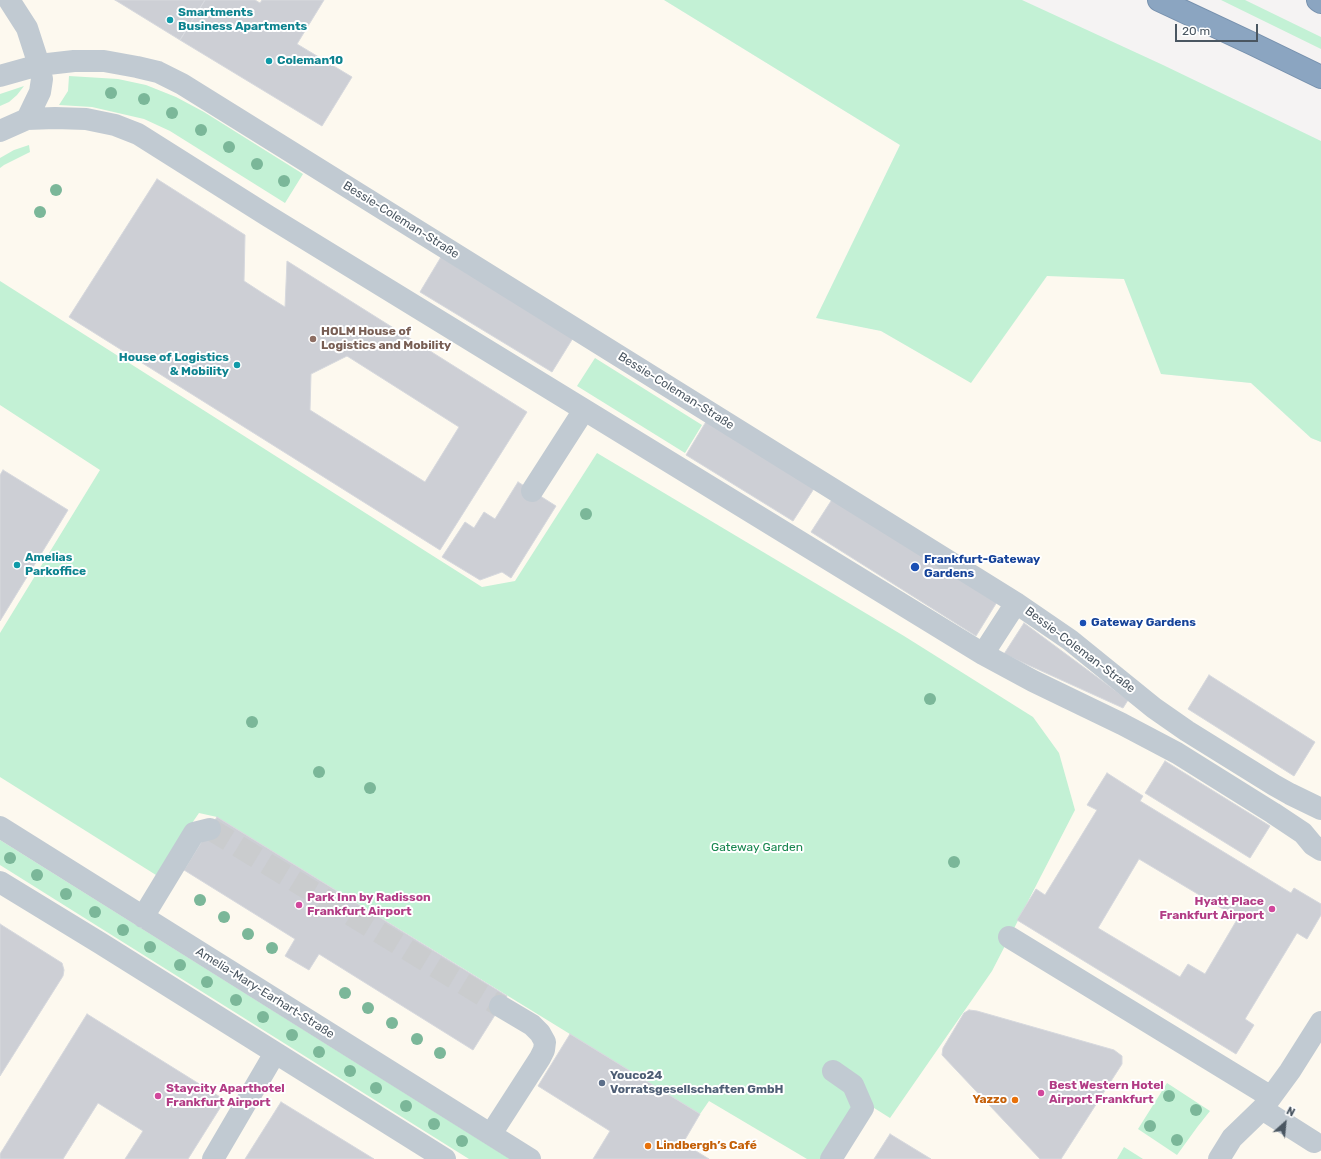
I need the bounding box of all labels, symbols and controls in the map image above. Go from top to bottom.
place label: Smartments Business Apartments [178,6,307,34]
marker: Smartments Business Apartments [165,15,175,25]
scale bar [1177,16,1260,42]
text: 20 m [1182,24,1210,38]
place label: Coleman10 [277,54,343,68]
marker: Coleman10 [264,56,274,66]
street label: Bessie-Coleman-Straße [340,178,462,262]
place label: HOLM House of Logistics and Mobility [321,325,451,353]
marker: HOLM House of Logistics and Mobility [308,334,318,344]
street label: Bessie-Coleman-Straße [615,349,737,433]
place label: House of Logistics & Mobility [119,351,229,379]
marker: House of Logistics & Mobility [232,360,242,370]
place label: Amelias Parkoffice [25,551,86,579]
place label: Frankfurt-Gateway Gardens [924,553,1040,581]
marker: Amelias Parkoffice [12,560,22,570]
marker: Frankfurt-Gateway Gardens [909,561,921,573]
street label: Bessie-Coleman-Straße [1022,604,1138,696]
place label: Gateway Gardens [1091,616,1196,630]
marker: Gateway Gardens [1078,618,1088,628]
park label: Gateway Garden [711,841,803,855]
place label: Park Inn by Radisson Frankfurt Airport [307,891,431,919]
place label: Hyatt Place Frankfurt Airport [1159,895,1264,923]
marker: Park Inn by Radisson Frankfurt Airport [294,900,304,910]
marker: Hyatt Place Frankfurt Airport [1267,904,1277,914]
street label: Amelia-Mary-Earhart-Straße [193,944,337,1042]
place label: Youco24 Vorratsgesellschaften GmbH [610,1069,783,1097]
marker: Youco24 Vorratsgesellschaften GmbH [597,1078,607,1088]
place label: Best Western Hotel Airport Frankfurt [1049,1079,1164,1107]
place label: Staycity Aparthotel Frankfurt Airport [166,1082,285,1110]
marker: Best Western Hotel Airport Frankfurt [1036,1088,1046,1098]
marker: Staycity Aparthotel Frankfurt Airport [153,1091,163,1101]
place label: Yazzo [972,1093,1007,1107]
marker: Yazzo [1010,1095,1020,1105]
north arrow [1265,1103,1305,1143]
text: N [1284,1104,1297,1119]
place label: Lindbergh’s Café [656,1139,757,1153]
marker: Lindbergh’s Café [643,1141,653,1151]

